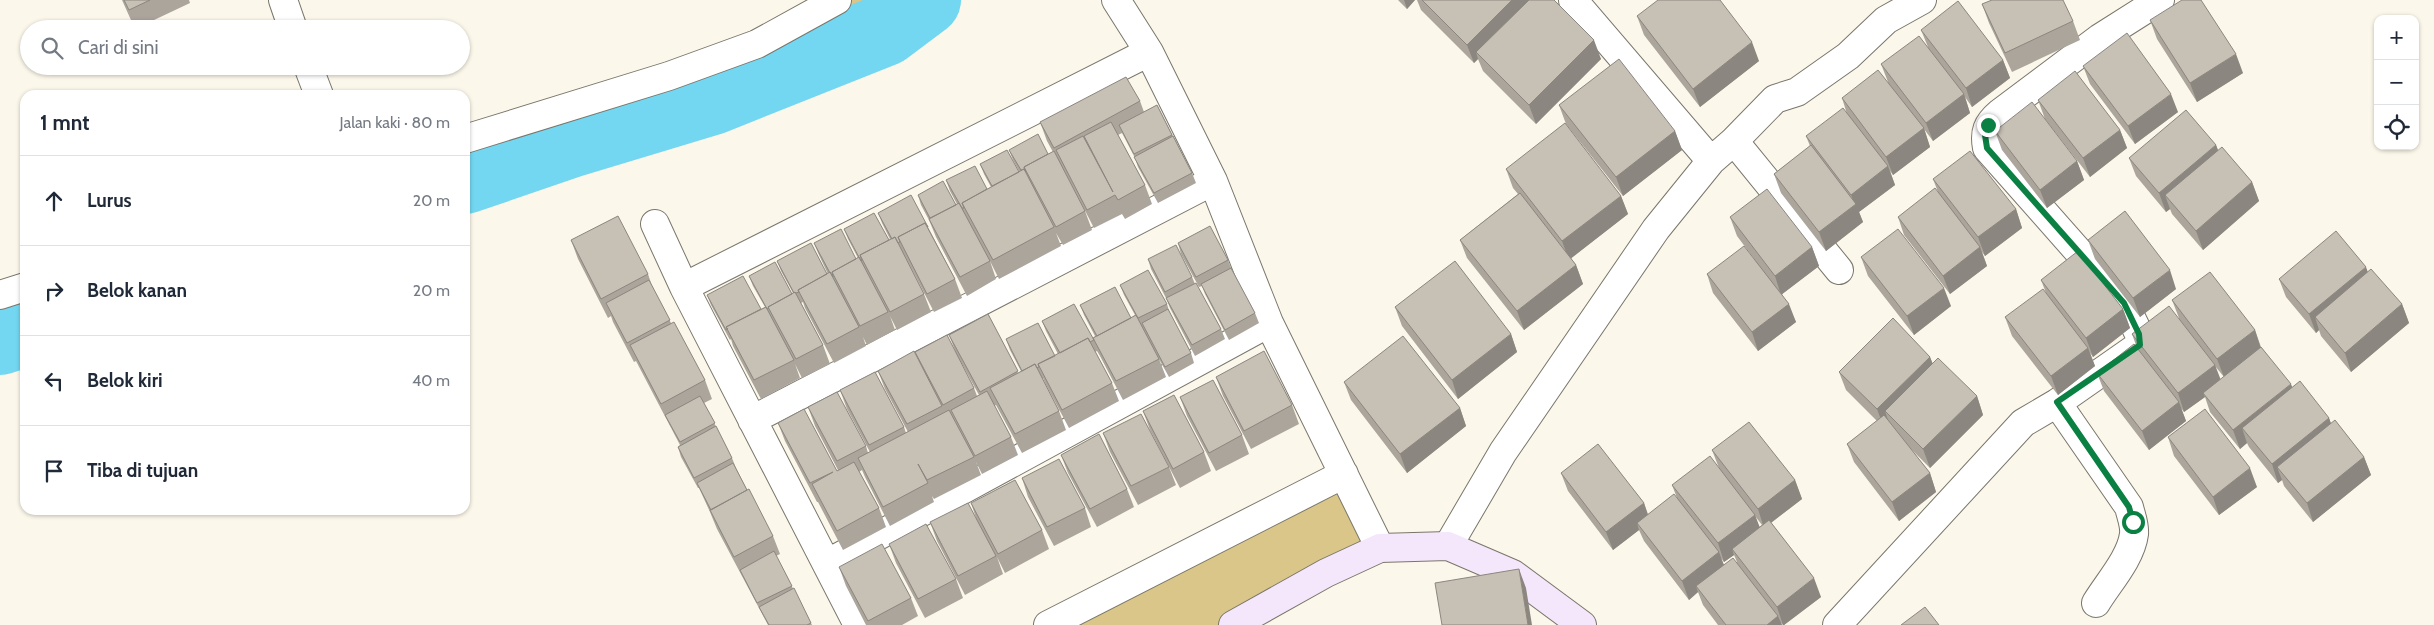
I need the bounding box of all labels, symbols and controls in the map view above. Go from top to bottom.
map controls [2374,15,2419,150]
button: + [2374,15,2419,60]
search box [20,20,470,75]
icon: search [38,34,66,62]
text: Cari di sini [78,36,159,59]
button: − [2374,60,2419,105]
button: locate [2374,105,2419,150]
text: 1 mnt [40,110,89,135]
text: Jalan kaki · 80 m [340,113,450,132]
route end [1977,114,2000,137]
icon: ahead [40,187,68,215]
text: Lurus [87,189,132,212]
text: 20 m [413,191,450,210]
icon: right [40,277,68,305]
text: Belok kanan [87,279,187,302]
text: 20 m [413,281,450,300]
icon: left [40,367,68,395]
text: Belok kiri [87,369,163,392]
text: 40 m [412,371,450,390]
icon: arrive [40,457,68,485]
text: Tiba di tujuan [87,459,198,482]
route start [2122,511,2145,534]

